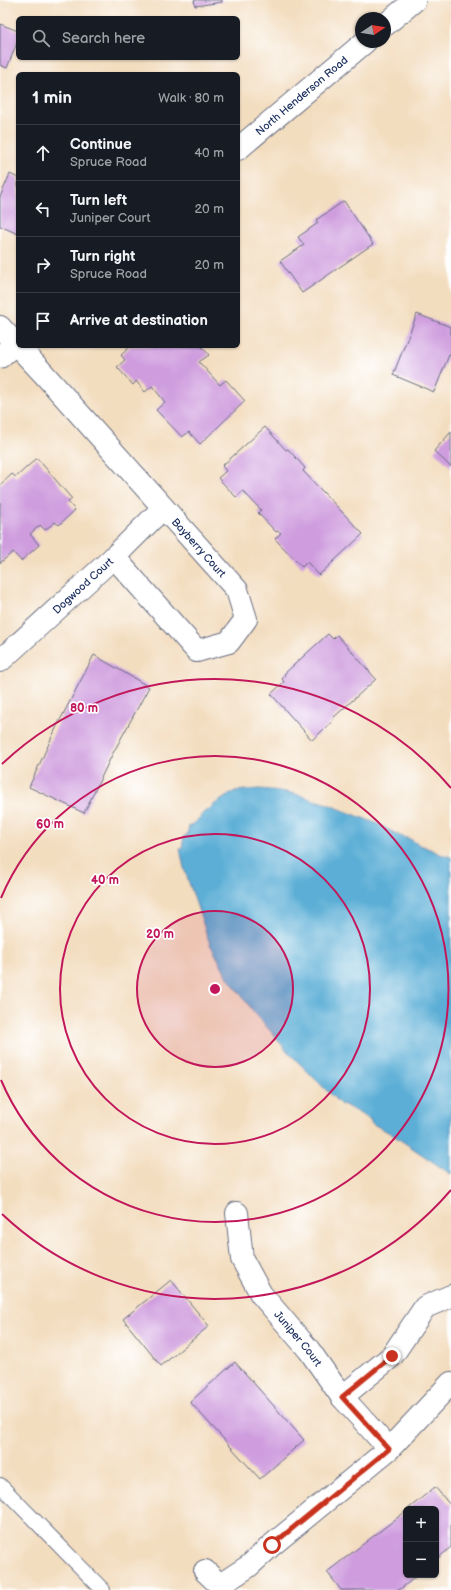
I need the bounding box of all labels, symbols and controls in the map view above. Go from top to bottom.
north arrow [355,12,391,48]
search box [16,16,240,60]
icon: search [30,27,52,49]
text: Search here [62,29,145,48]
street label: North Henderson Road [253,53,350,138]
text: 1 min [32,88,72,108]
text: Walk · 80 m [158,90,224,106]
text: Continue [70,135,132,154]
icon: ahead [32,142,54,164]
text: 40 m [194,145,224,161]
text: Spruce Road [70,154,147,170]
text: Turn left [70,191,127,210]
icon: left [32,198,54,220]
text: 20 m [194,201,224,217]
text: Juniper Court [70,210,150,226]
text: Turn right [70,247,135,266]
icon: right [32,254,54,276]
text: 20 m [194,257,224,273]
text: Spruce Road [70,266,147,282]
icon: arrive [32,310,54,332]
text: Arrive at destination [70,311,208,330]
street label: Bayberry Court [169,515,229,580]
street label: Dogwood Court [50,554,116,616]
text: 80 m [70,701,98,716]
text: 60 m [36,817,64,832]
text: 40 m [91,873,119,888]
text: 20 m [146,927,174,942]
centre of rings [208,982,222,996]
street label: Juniper Court [272,1308,325,1369]
route end [383,1347,401,1365]
map controls [403,1506,439,1578]
button: + [403,1506,439,1542]
route start [263,1536,281,1554]
button: − [403,1542,439,1578]

